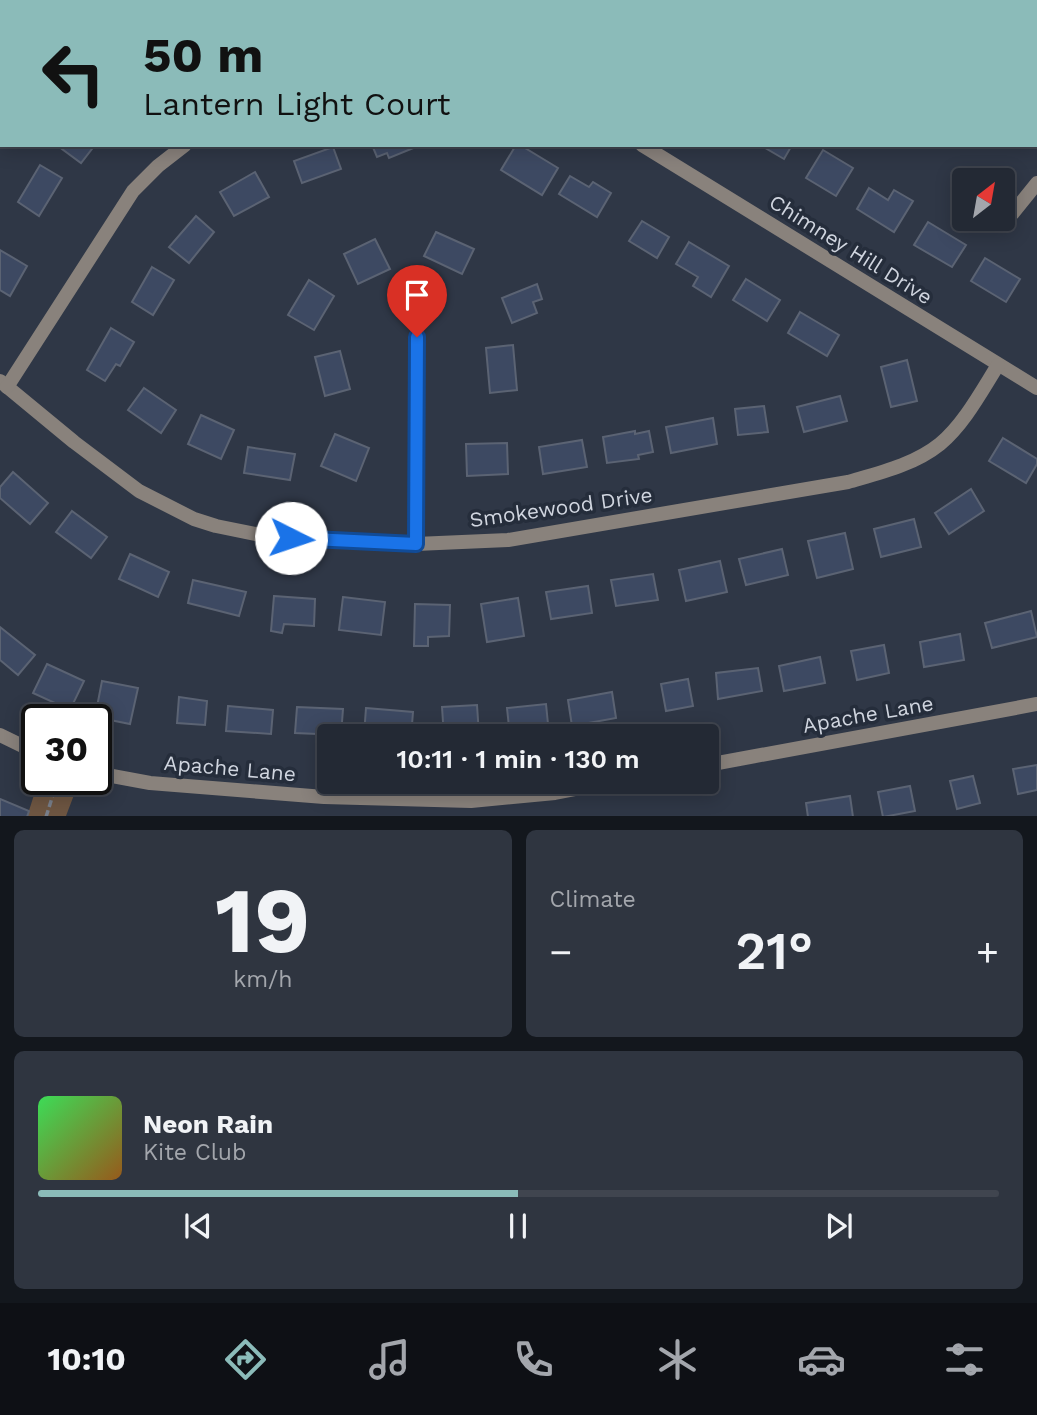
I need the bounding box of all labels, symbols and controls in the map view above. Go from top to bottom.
text: 50 m [143,26,263,84]
icon: left [28,28,119,119]
text: Lantern Light Court [143,85,450,123]
north arrow [952,168,1015,231]
map controls [952,168,1015,231]
street label: Chimney Hill Drive [765,189,937,309]
pin [387,265,447,337]
icon: arrive [398,276,436,314]
street label: Smokewood Drive [468,482,654,532]
position arrow [254,501,328,575]
street label: Apache Lane [801,690,935,738]
speed limit sign: 30 [21,704,112,795]
text: 10:11 · 1 min · 130 m [396,744,640,774]
street label: Apache Lane [163,750,297,786]
text: 19 [215,867,310,974]
text: Climate [550,886,636,913]
text: 21° [736,921,813,982]
text: − [550,930,572,974]
text: + [976,930,999,974]
text: km/h [233,966,292,993]
text: Neon Rain [143,1109,273,1139]
text: Kite Club [143,1139,246,1166]
icon: previous [179,1207,217,1245]
icon: pause [499,1207,537,1245]
icon: next [820,1207,858,1245]
icon: directions [221,1335,270,1384]
icon: music [365,1335,414,1384]
icon: phone [509,1335,558,1384]
icon: climate [653,1335,702,1384]
icon: car [797,1335,846,1384]
icon: filters [940,1335,989,1384]
text: 10:10 [47,1340,126,1378]

